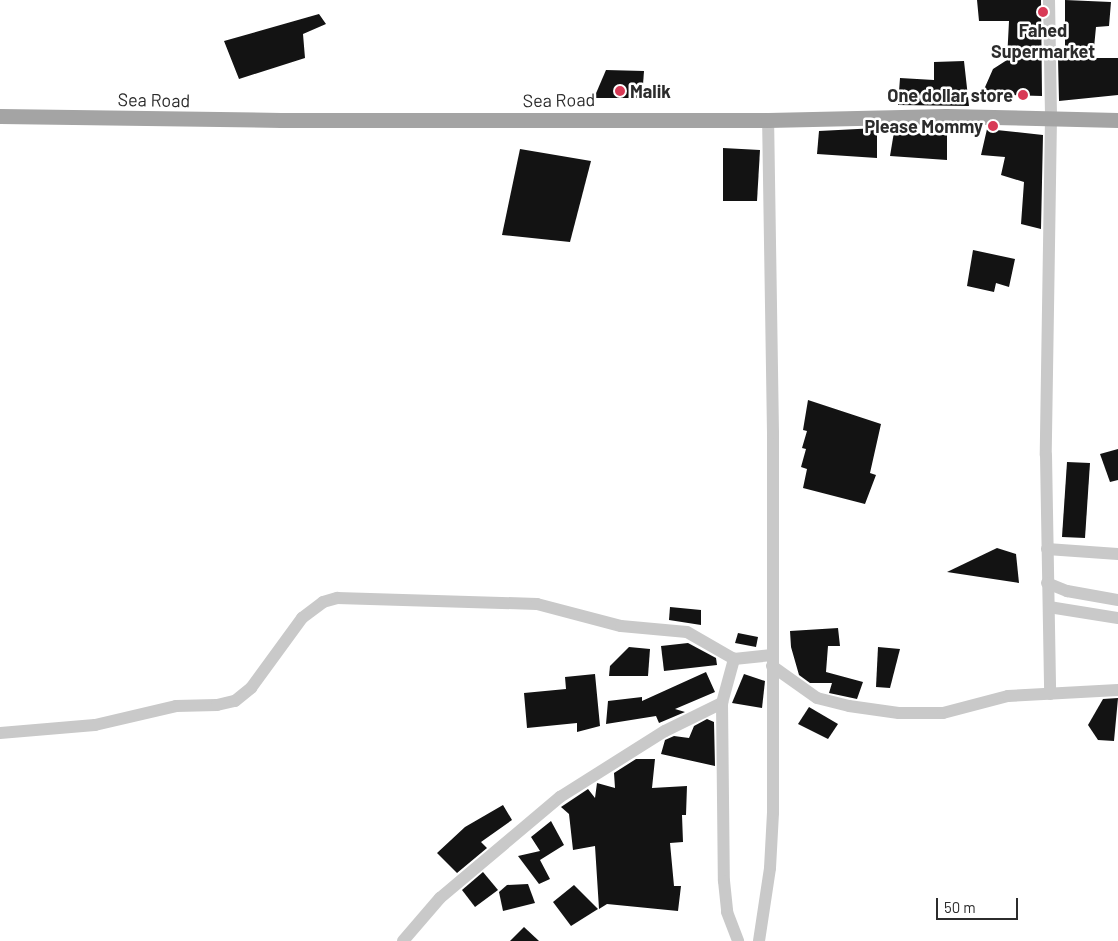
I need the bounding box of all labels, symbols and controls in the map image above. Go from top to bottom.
marker: Fahed Supermarket [1037,6,1049,18]
place label: Fahed Supermarket [991,20,1095,62]
place label: Malik [630,80,671,102]
place label: One dollar store [887,84,1013,106]
marker: Malik [614,85,626,97]
street label: Sea Road [118,89,190,111]
street label: Sea Road [523,89,595,111]
marker: One dollar store [1017,89,1029,101]
place label: Please Mommy [865,115,983,137]
marker: Please Mommy [987,120,999,132]
scale bar [938,888,1020,920]
text: 50 m [944,898,976,916]

